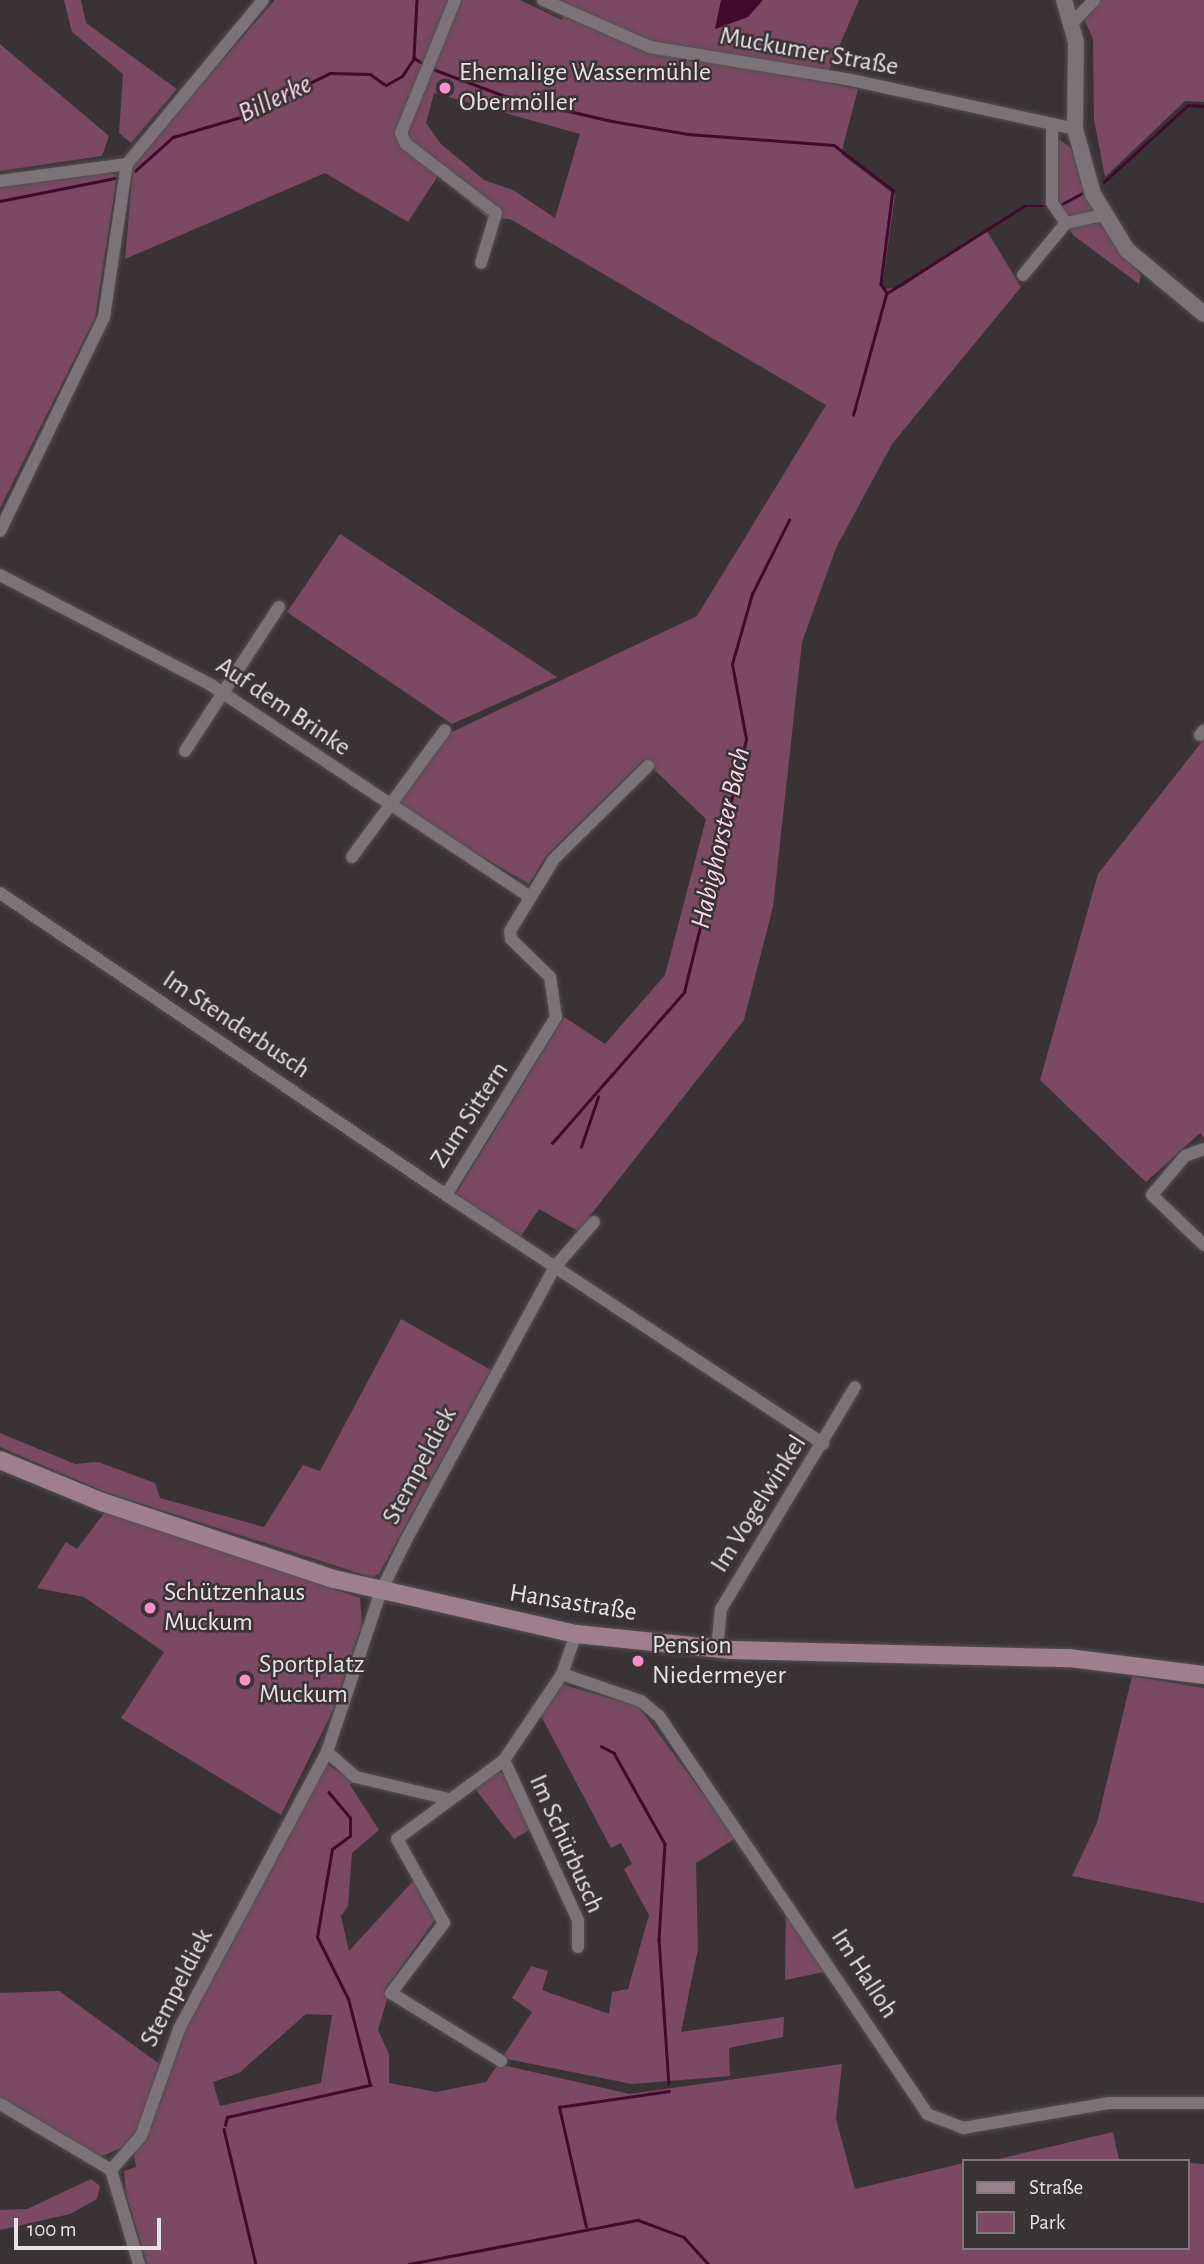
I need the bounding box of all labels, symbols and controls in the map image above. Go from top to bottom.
street label: Muckumer Straße [717,21,901,83]
place label: Ehemalige Wassermühle Obermöller [459,57,711,119]
water label: Billerke [233,67,317,131]
marker: Ehemalige Wassermühle Obermöller [437,80,453,96]
street label: Auf dem Brinke [210,651,356,763]
water label: Habighorster Bach [684,744,758,932]
street label: Im Stenderbusch [156,964,316,1086]
street label: Zum Sittern [424,1056,516,1174]
street label: Stempeldiek [376,1402,464,1530]
street label: Im Vogelwinkel [704,1429,814,1579]
place label: Schützenhaus Muckum [164,1577,305,1638]
street label: Hansastraße [507,1578,639,1628]
marker: Schützenhaus Muckum [142,1600,158,1616]
place label: Pension Niedermeyer [652,1630,786,1692]
place label: Sportplatz Muckum [259,1649,364,1710]
marker: Pension Niedermeyer [630,1653,646,1669]
marker: Sportplatz Muckum [237,1672,253,1688]
street label: Im Schürbusch [522,1770,610,1918]
street label: Im Halloh [824,1923,904,2025]
street label: Stempeldiek [134,1924,220,2052]
legend [962,2159,1190,2250]
text: Straße [1029,2177,1083,2198]
scale bar [18,2204,164,2248]
text: Park [1029,2212,1065,2233]
text: 100 m [27,2219,77,2240]

